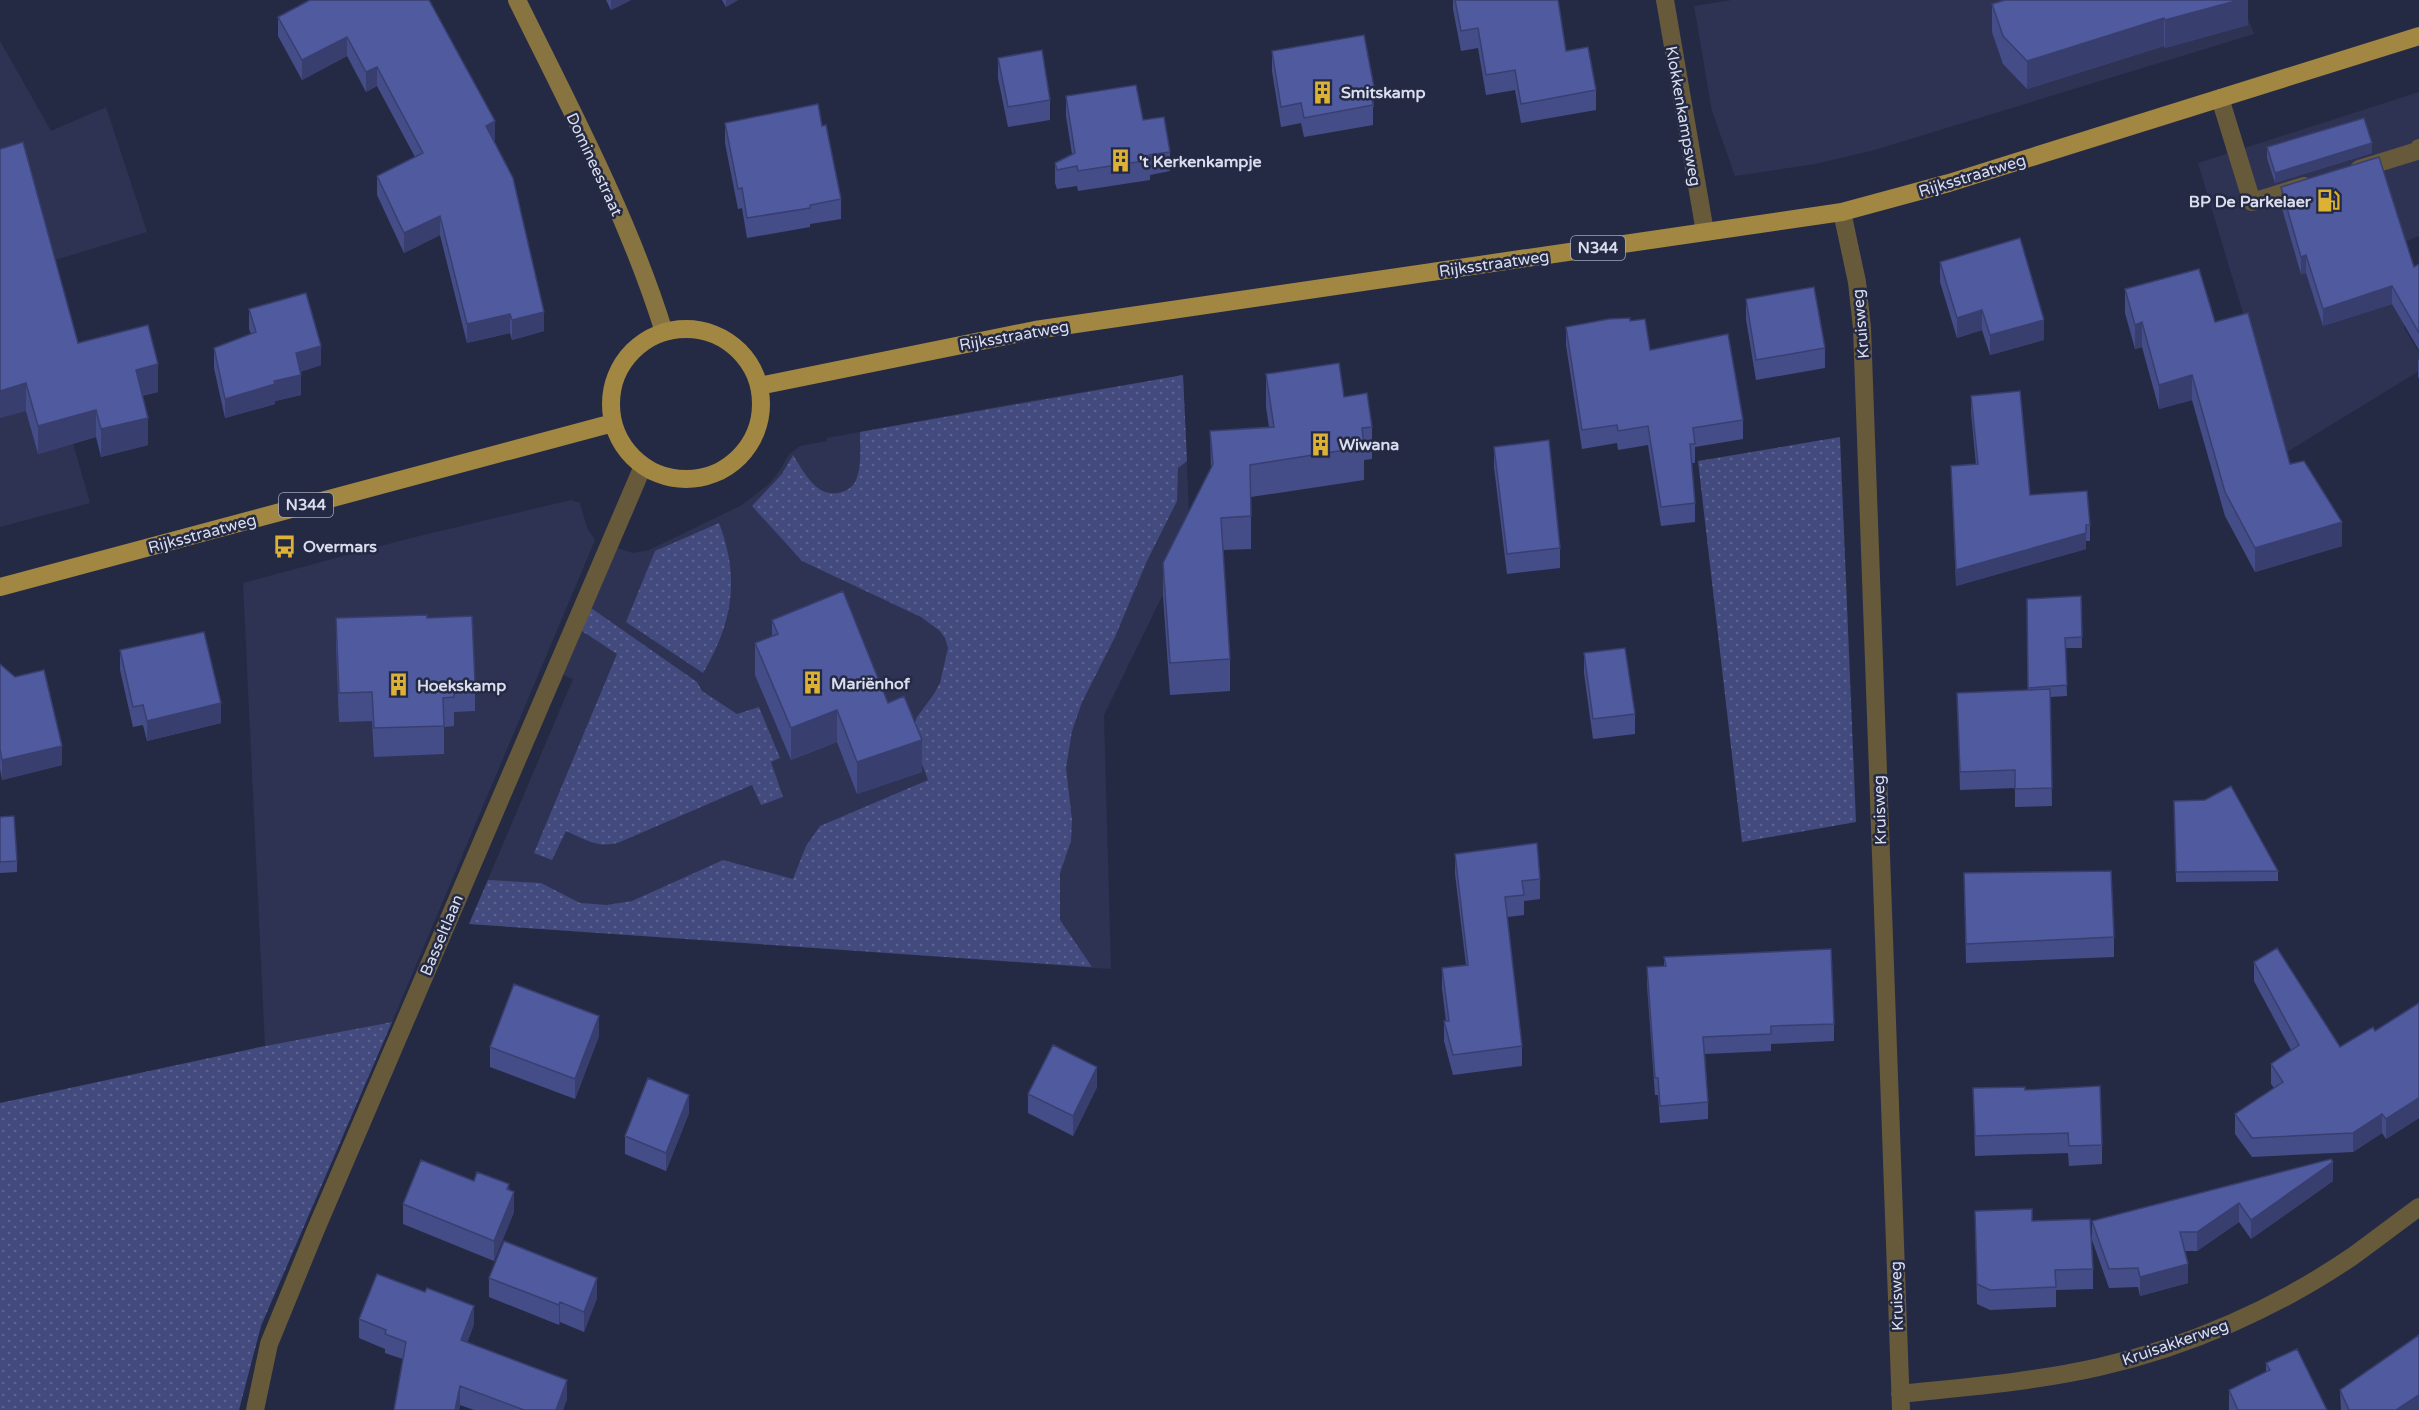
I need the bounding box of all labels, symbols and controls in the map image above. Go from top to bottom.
street label: Klokkenkampsweg [1661,44,1705,188]
building icon: Smitskamp [1310,79,1336,105]
place label: Smitskamp [1341,83,1426,103]
street label: Domineestraat [561,110,627,219]
building icon: 't Kerkenkampje [1108,148,1134,174]
street label: Rijksstraatweg [1916,150,2028,202]
place label: 't Kerkenkampje [1139,152,1262,172]
fuel station icon: BP De Parkelaer [2316,188,2342,214]
place label: BP De Parkelaer [2189,192,2312,212]
road number: N344 [1571,236,1625,260]
street label: Rijksstraatweg [1438,246,1551,282]
street label: Kruisweg [1848,288,1874,360]
street label: Rijksstraatweg [958,316,1071,355]
building icon: Wiwana [1308,431,1334,457]
place label: Wiwana [1339,435,1399,455]
road number: N344 [279,493,333,517]
street label: Rijksstraatweg [146,510,259,558]
bus stop icon: Overmars [272,533,298,559]
place label: Overmars [303,537,377,557]
building icon: Mariënhof [800,670,826,696]
building icon: Hoekskamp [386,672,412,698]
place label: Mariënhof [831,674,911,694]
place label: Hoekskamp [417,676,506,696]
street label: Kruisweg [1869,775,1891,845]
street label: Basseltlaan [416,892,468,979]
street label: Kruisweg [1886,1261,1908,1331]
street label: Kruisakkerweg [2119,1315,2231,1371]

